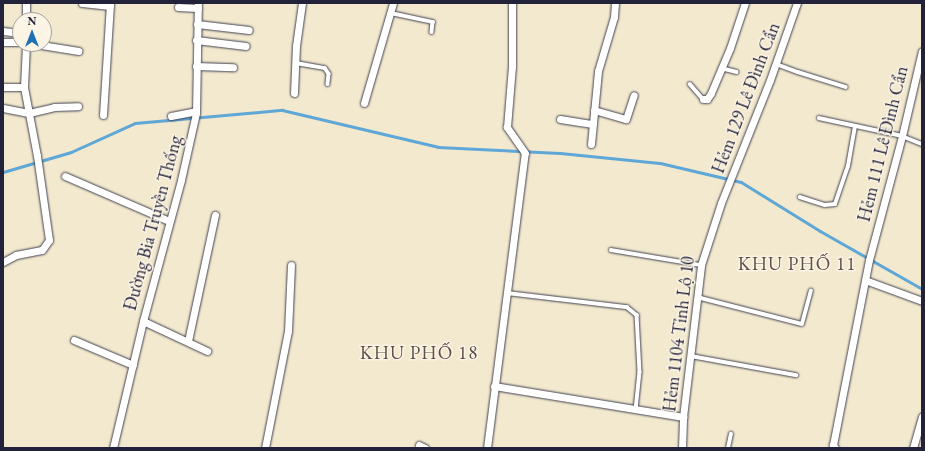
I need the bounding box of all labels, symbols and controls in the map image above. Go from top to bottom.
north arrow [12,12,52,52]
text: N [28,14,36,28]
street label: Hẻm 129 Lê Đình Cẩn [707,20,785,176]
street label: Hẻm 111 Lê Đình Cẩn [853,64,913,224]
street label: Đường Bia Truyền Thống [119,133,187,313]
district label: KHU PHỐ 11 [738,253,856,275]
street label: Hẻm 1104 Tỉnh Lộ 10 [659,255,699,413]
district label: KHU PHỐ 18 [360,342,478,364]

